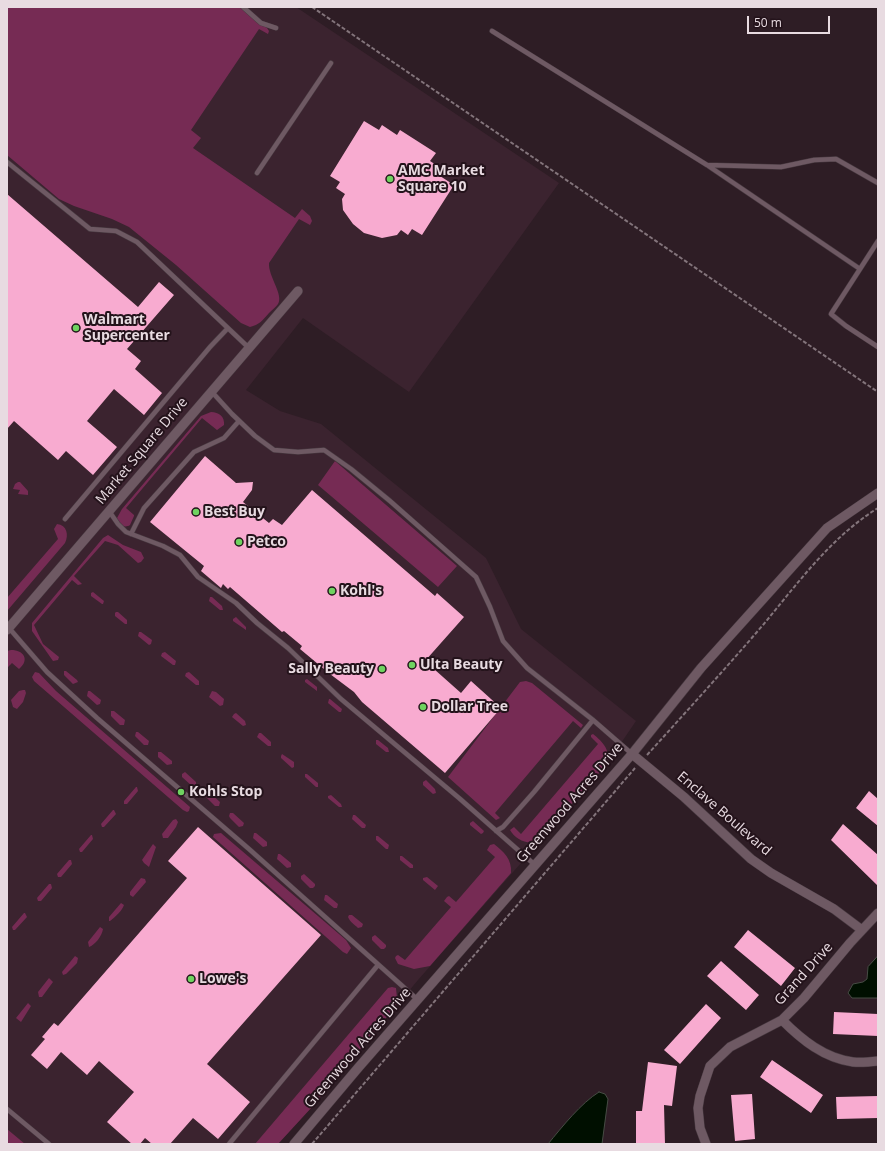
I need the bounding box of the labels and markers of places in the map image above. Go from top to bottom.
place label: AMC Market Square 10 [398,163,484,196]
marker: AMC Market Square 10 [385,174,395,184]
place label: Walmart Supercenter [84,312,170,344]
marker: Walmart Supercenter [71,323,81,333]
place label: Best Buy [204,504,265,520]
marker: Best Buy [191,507,201,517]
place label: Petco [247,534,286,550]
marker: Petco [234,537,244,547]
place label: Kohl's [340,583,382,599]
marker: Kohl's [327,586,337,596]
place label: Ulta Beauty [420,657,502,673]
marker: Ulta Beauty [407,660,417,670]
place label: Sally Beauty [288,661,374,677]
marker: Sally Beauty [377,664,387,674]
place label: Dollar Tree [431,699,508,715]
marker: Dollar Tree [418,702,428,712]
place label: Kohls Stop [189,784,262,800]
marker: Kohls Stop [176,787,186,797]
place label: Lowe's [199,971,247,987]
marker: Lowe's [186,974,196,984]

